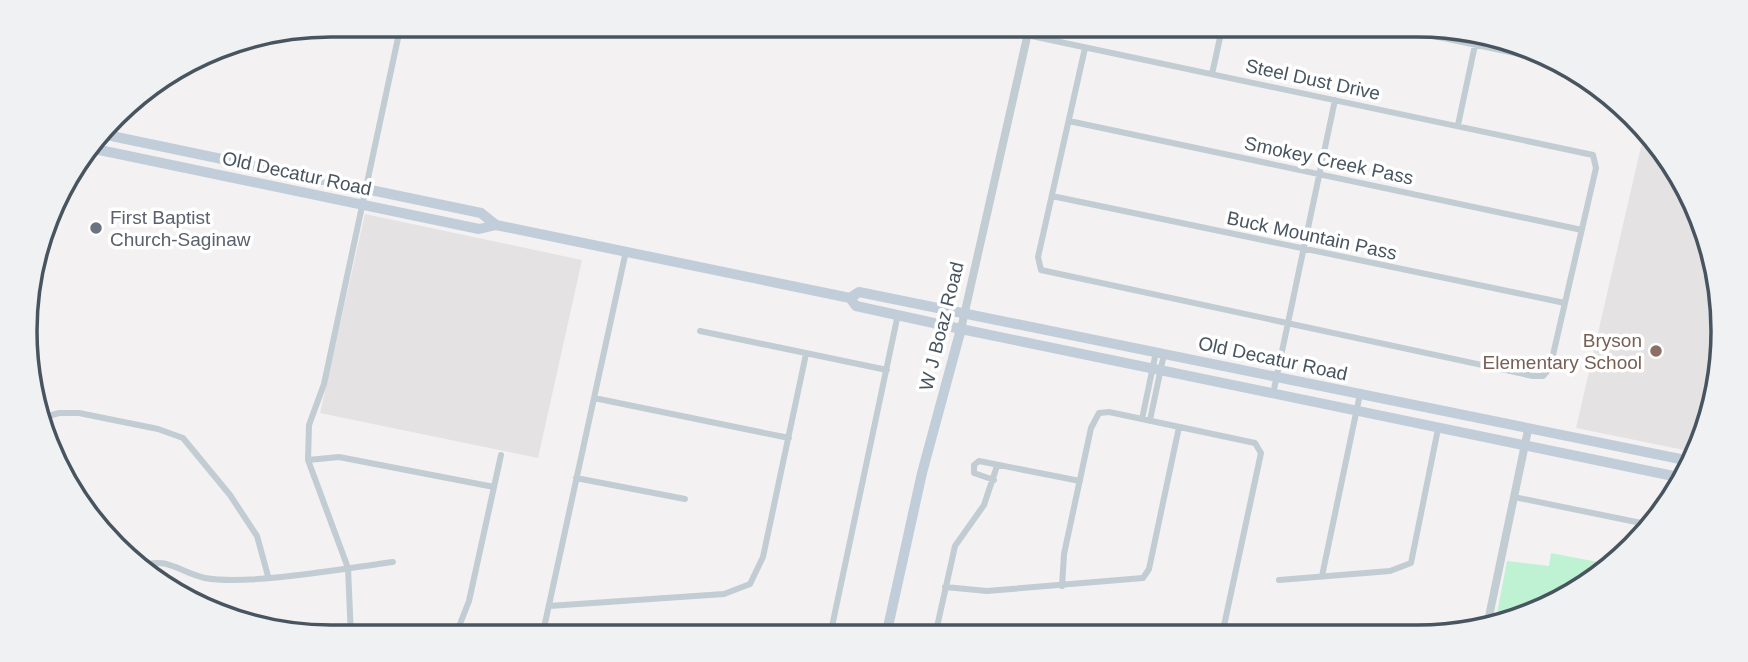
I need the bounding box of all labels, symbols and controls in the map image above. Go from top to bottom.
street label: Steel Dust Drive [1244,55,1382,104]
street label: Smokey Creek Pass [1243,132,1415,189]
street label: Old Decatur Road [220,147,373,200]
place label: First Baptist Church-Saginaw [110,207,251,250]
street label: Buck Mountain Pass [1225,207,1399,264]
marker: First Baptist Church-Saginaw [88,220,104,236]
street label: W J Boaz Road [915,260,968,393]
place label: Bryson Elementary School [1483,330,1642,373]
street label: Old Decatur Road [1196,332,1349,385]
marker: Bryson Elementary School [1648,343,1664,359]

